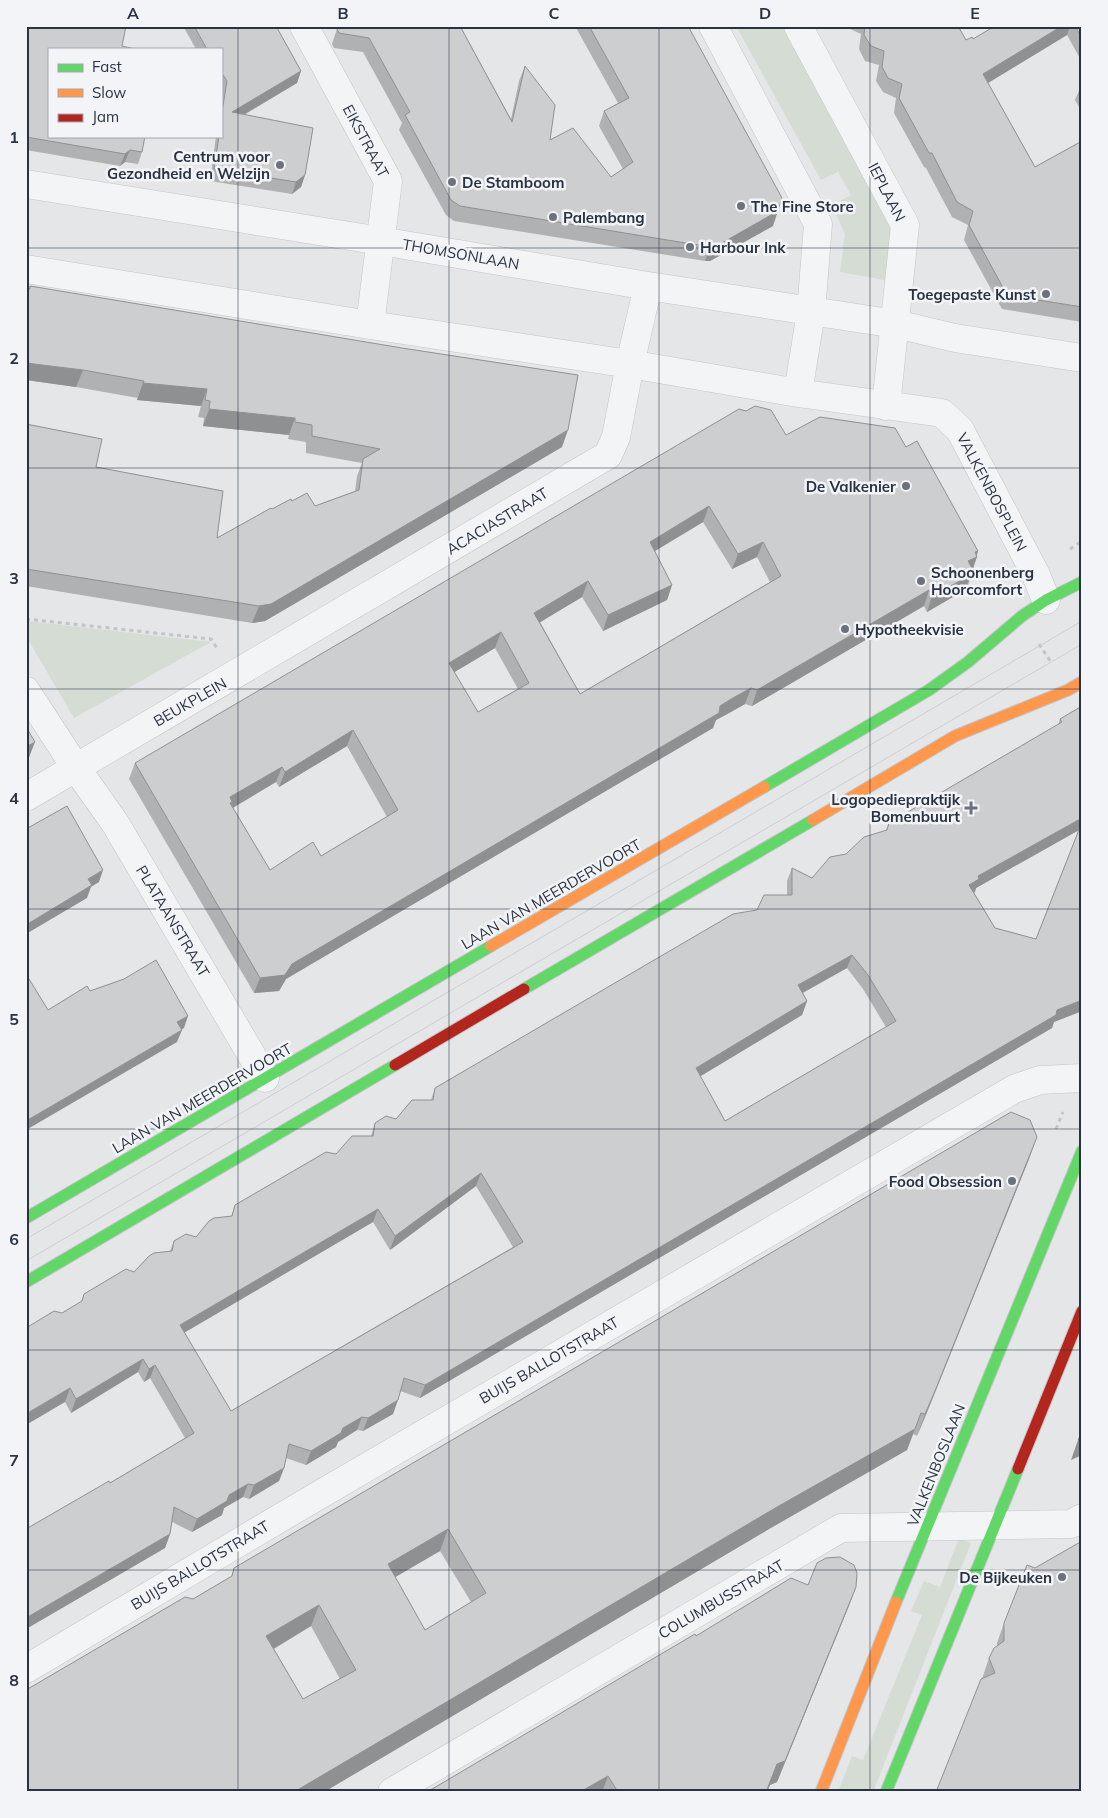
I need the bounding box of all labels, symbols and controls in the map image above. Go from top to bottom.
text: A [127,3,139,23]
text: B [337,3,349,23]
text: C [549,3,560,23]
text: D [759,3,771,23]
text: E [970,3,980,23]
legend [48,48,222,138]
text: Fast [92,57,122,76]
text: Slow [92,83,126,102]
street label: EIKSTRAAT [339,101,393,181]
text: Jam [92,107,119,126]
text: 1 [9,127,19,147]
place label: Centrum voor Gezondheid en Welzijn [107,147,270,183]
marker: Centrum voor Gezondheid en Welzijn [274,159,286,171]
street label: IEPLAAN [864,159,910,225]
place label: De Stamboom [462,173,564,192]
marker: De Stamboom [446,176,458,188]
place label: The Fine Store [751,197,854,216]
marker: The Fine Store [735,200,747,212]
place label: Palembang [563,208,645,227]
marker: Palembang [547,211,559,223]
street label: THOMSONLAAN [401,234,521,274]
place label: Harbour Ink [700,238,786,257]
marker: Harbour Ink [684,241,696,253]
place label: Toegepaste Kunst [908,285,1036,304]
marker: Toegepaste Kunst [1040,288,1052,300]
text: 2 [9,348,19,368]
street label: VALKENBOSPLEIN [953,430,1031,554]
place label: De Valkenier [806,477,896,496]
marker: De Valkenier [900,480,912,492]
street label: ACACIASTRAAT [443,483,551,559]
place label: Schoonenberg Hoorcomfort [931,563,1034,599]
text: 3 [9,568,19,588]
marker: Schoonenberg Hoorcomfort [915,575,927,587]
place label: Hypotheekvisie [855,620,964,639]
marker: Hypotheekvisie [839,623,851,635]
street label: BEUKPLEIN [150,673,230,731]
text: 4 [9,788,19,808]
place label: Logopediepraktijk Bomenbuurt [831,790,961,826]
marker: Logopediepraktijk Bomenbuurt [964,801,978,815]
street label: LAAN VAN MEERDERVOORT [458,835,644,953]
street label: PLATAANSTRAAT [132,862,214,980]
text: 5 [9,1009,19,1029]
street label: LAAN VAN MEERDERVOORT [109,1039,295,1157]
place label: Food Obsession [889,1172,1002,1191]
marker: Food Obsession [1006,1175,1018,1187]
text: 6 [9,1229,19,1249]
street label: BUIJS BALLOTSTRAAT [476,1312,622,1408]
street label: VALKENBOSLAAN [903,1401,969,1529]
text: 7 [9,1450,19,1470]
street label: BUIJS BALLOTSTRAAT [127,1516,273,1614]
street label: COLUMBUSSTRAAT [655,1555,787,1643]
place label: De Bijkeuken [959,1568,1052,1587]
marker: De Bijkeuken [1056,1571,1068,1583]
text: 8 [9,1670,19,1690]

